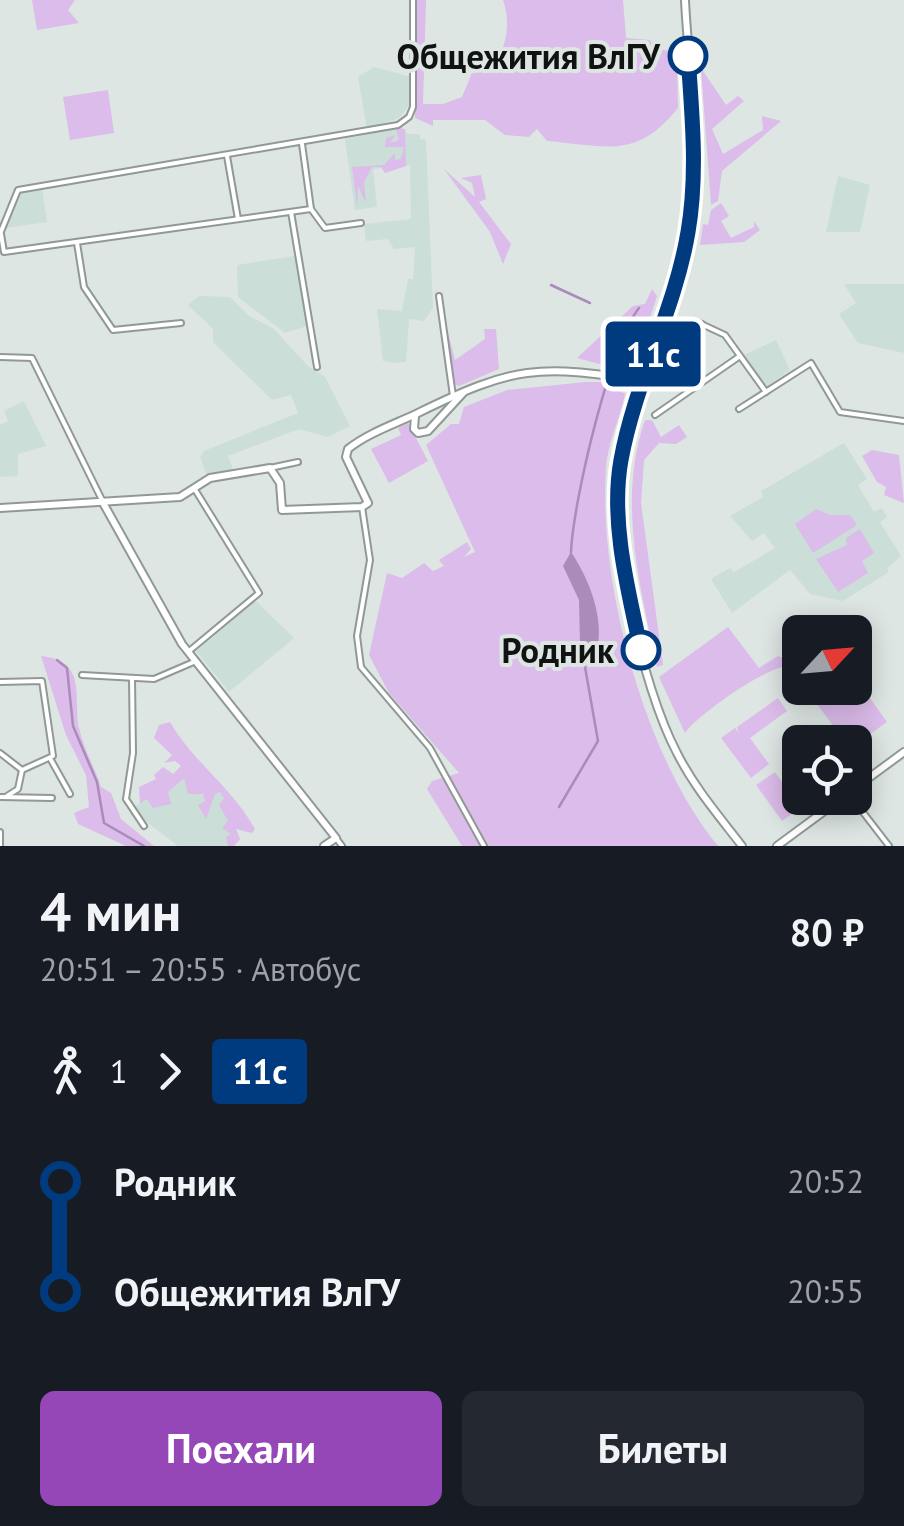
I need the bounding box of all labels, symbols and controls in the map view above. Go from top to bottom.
place label: Общежития ВлГУ [397,33,661,79]
marker: Общежития ВлГУ [669,37,707,75]
line badge: 11с [596,322,710,386]
text: 11с [626,331,680,377]
north arrow [782,615,872,705]
map controls [782,615,872,815]
place label: Родник [502,627,615,673]
marker: Родник [622,631,660,669]
button: locate [782,725,872,815]
text: 4 мин [40,875,181,946]
text: 80 ₽ [790,907,864,956]
text: 20:51 – 20:55 · Автобус [40,948,361,990]
icon: walk [40,1044,95,1099]
icon: forward [142,1044,197,1099]
text: 11с [232,1048,287,1094]
text: 1 [110,1050,127,1092]
text: Родник [114,1157,236,1206]
text: 20:52 [787,1160,864,1202]
text: Общежития ВлГУ [114,1267,400,1316]
text: 20:55 [787,1270,864,1312]
button: Поехали [40,1391,442,1506]
button: Билеты [462,1391,864,1506]

